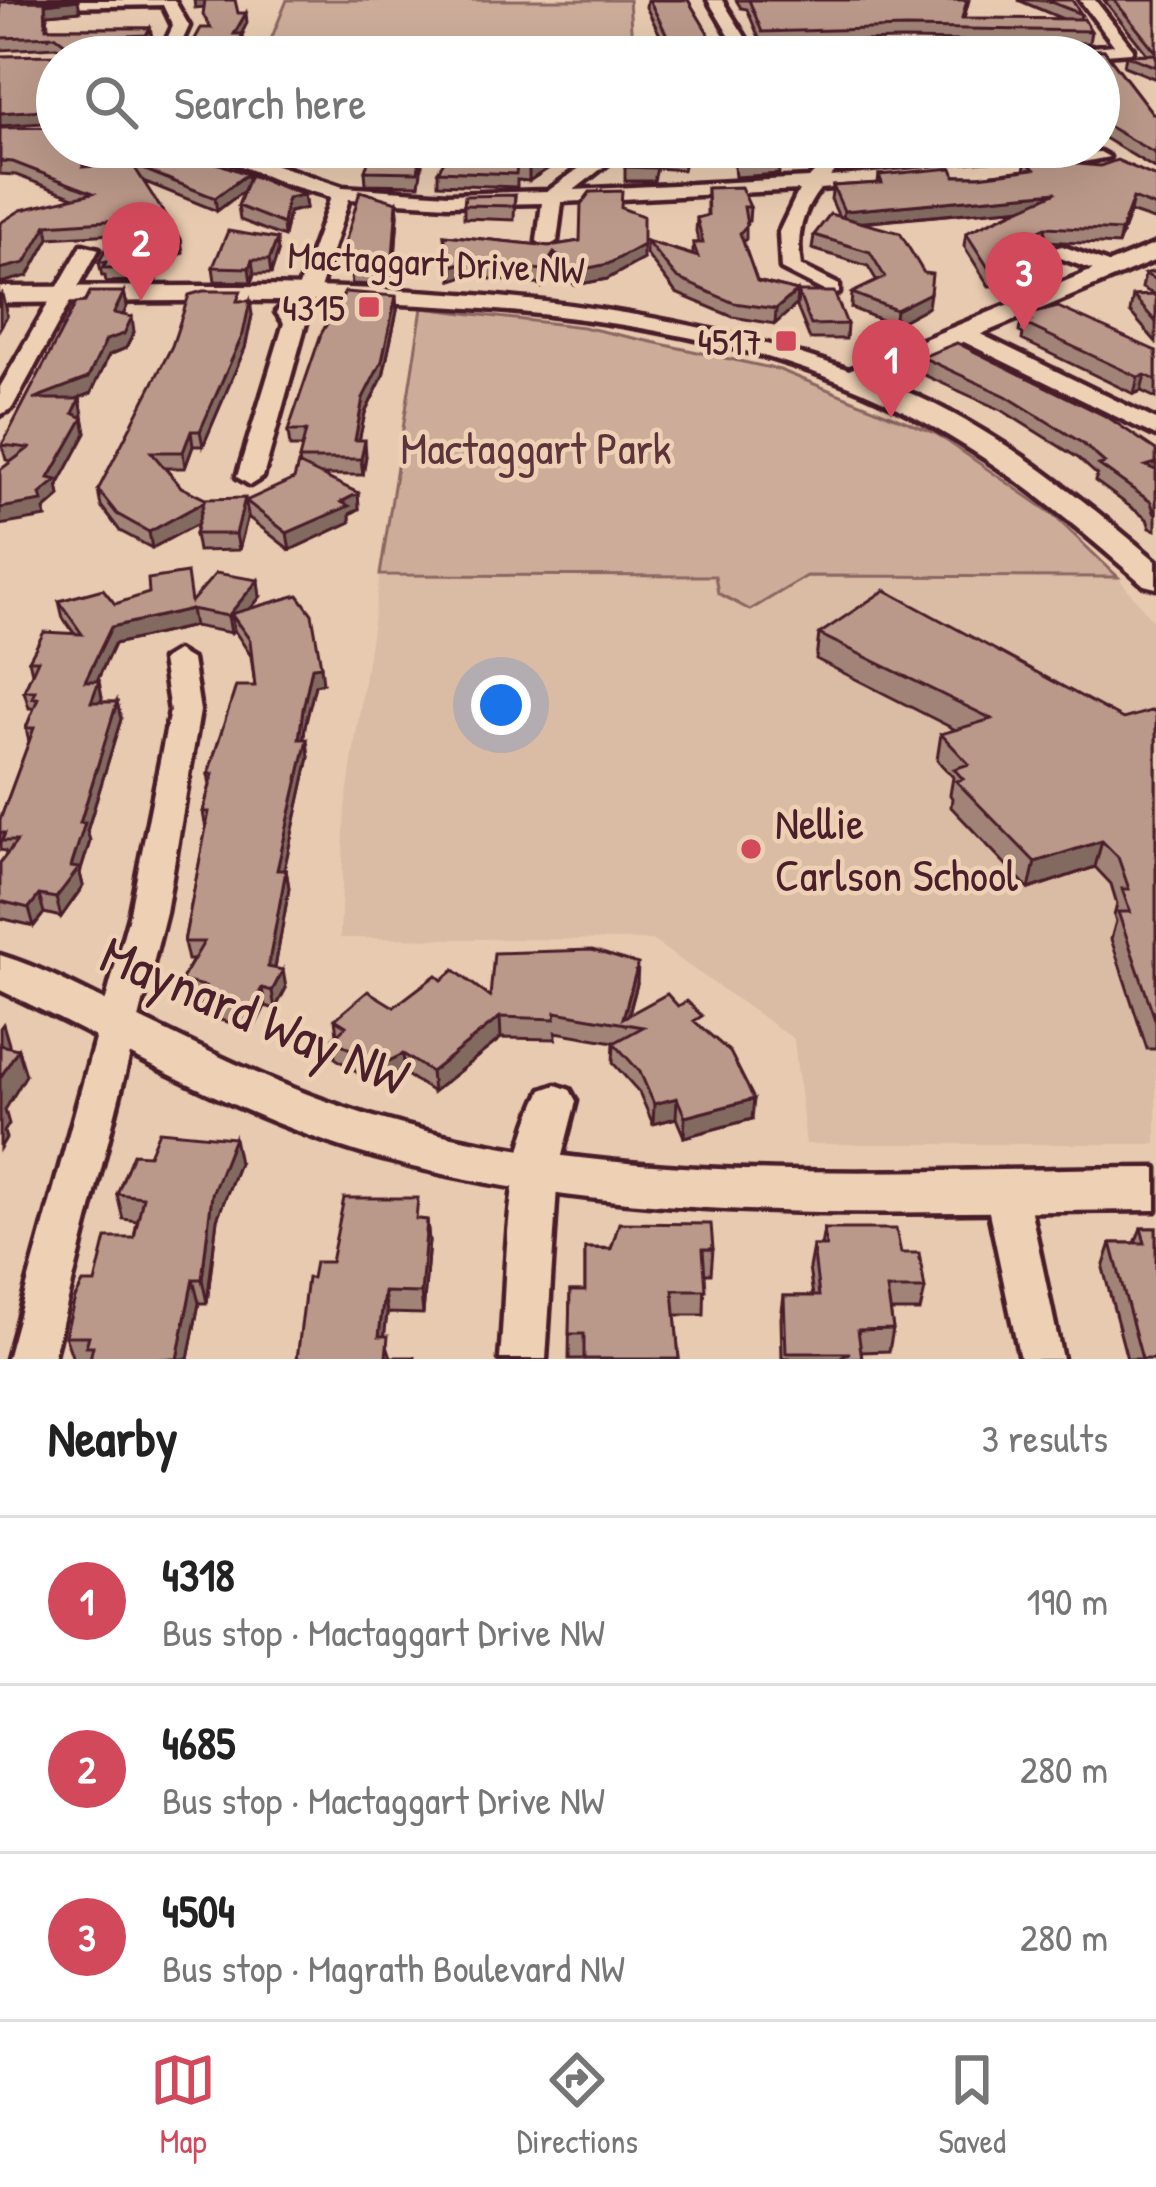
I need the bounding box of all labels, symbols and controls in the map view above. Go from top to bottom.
search box [36,36,1120,168]
icon: search [78,69,144,135]
text: Search here [174,72,366,133]
pin: 2 [102,202,180,301]
street label: Mactaggart Drive NW [286,227,586,296]
pin: 3 [985,232,1063,331]
place label: 4315 [282,280,345,333]
marker: 4315 [356,294,382,320]
place label: 4517 [697,314,762,367]
pin: 1 [852,319,930,418]
marker: 4517 [773,328,799,354]
park label: Mactaggart Park [400,417,672,478]
your location [471,675,531,735]
place label: Nellie Carlson School [775,792,1018,905]
marker: Nellie Carlson School [738,836,764,862]
street label: Maynard Way NW [90,917,420,1112]
text: Nearby [48,1403,178,1472]
text: 3 results [982,1411,1108,1464]
text: 4318 [162,1544,235,1605]
text: 1 [80,1574,94,1627]
text: 190 m [1027,1574,1108,1627]
text: Bus stop · Mactaggart Drive NW [162,1605,605,1658]
text: 4685 [162,1712,235,1773]
text: 2 [78,1742,96,1795]
text: 280 m [1020,1742,1108,1795]
text: Bus stop · Mactaggart Drive NW [162,1773,605,1826]
text: 4504 [162,1880,235,1941]
text: 3 [78,1910,96,1963]
text: 280 m [1020,1910,1108,1963]
text: Bus stop · Magrath Boulevard NW [162,1941,625,1994]
tab: Map [150,2047,216,2163]
tab: Directions [517,2047,638,2163]
tab: Saved [938,2047,1006,2163]

